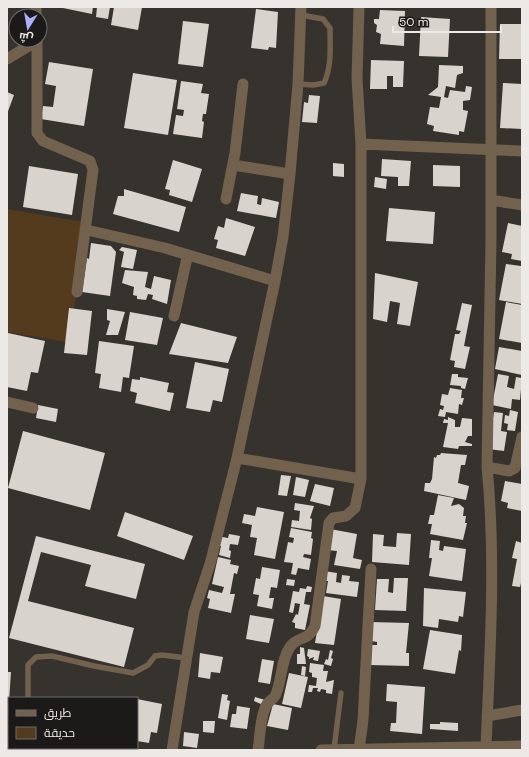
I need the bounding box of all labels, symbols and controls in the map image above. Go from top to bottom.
north arrow [8,8,48,48]
scale bar [393,8,501,34]
text: 50 m [399,14,428,30]
text: ش [18,30,34,46]
legend [8,697,138,749]
text: طريق [44,705,72,721]
text: حديقة [44,725,75,741]

